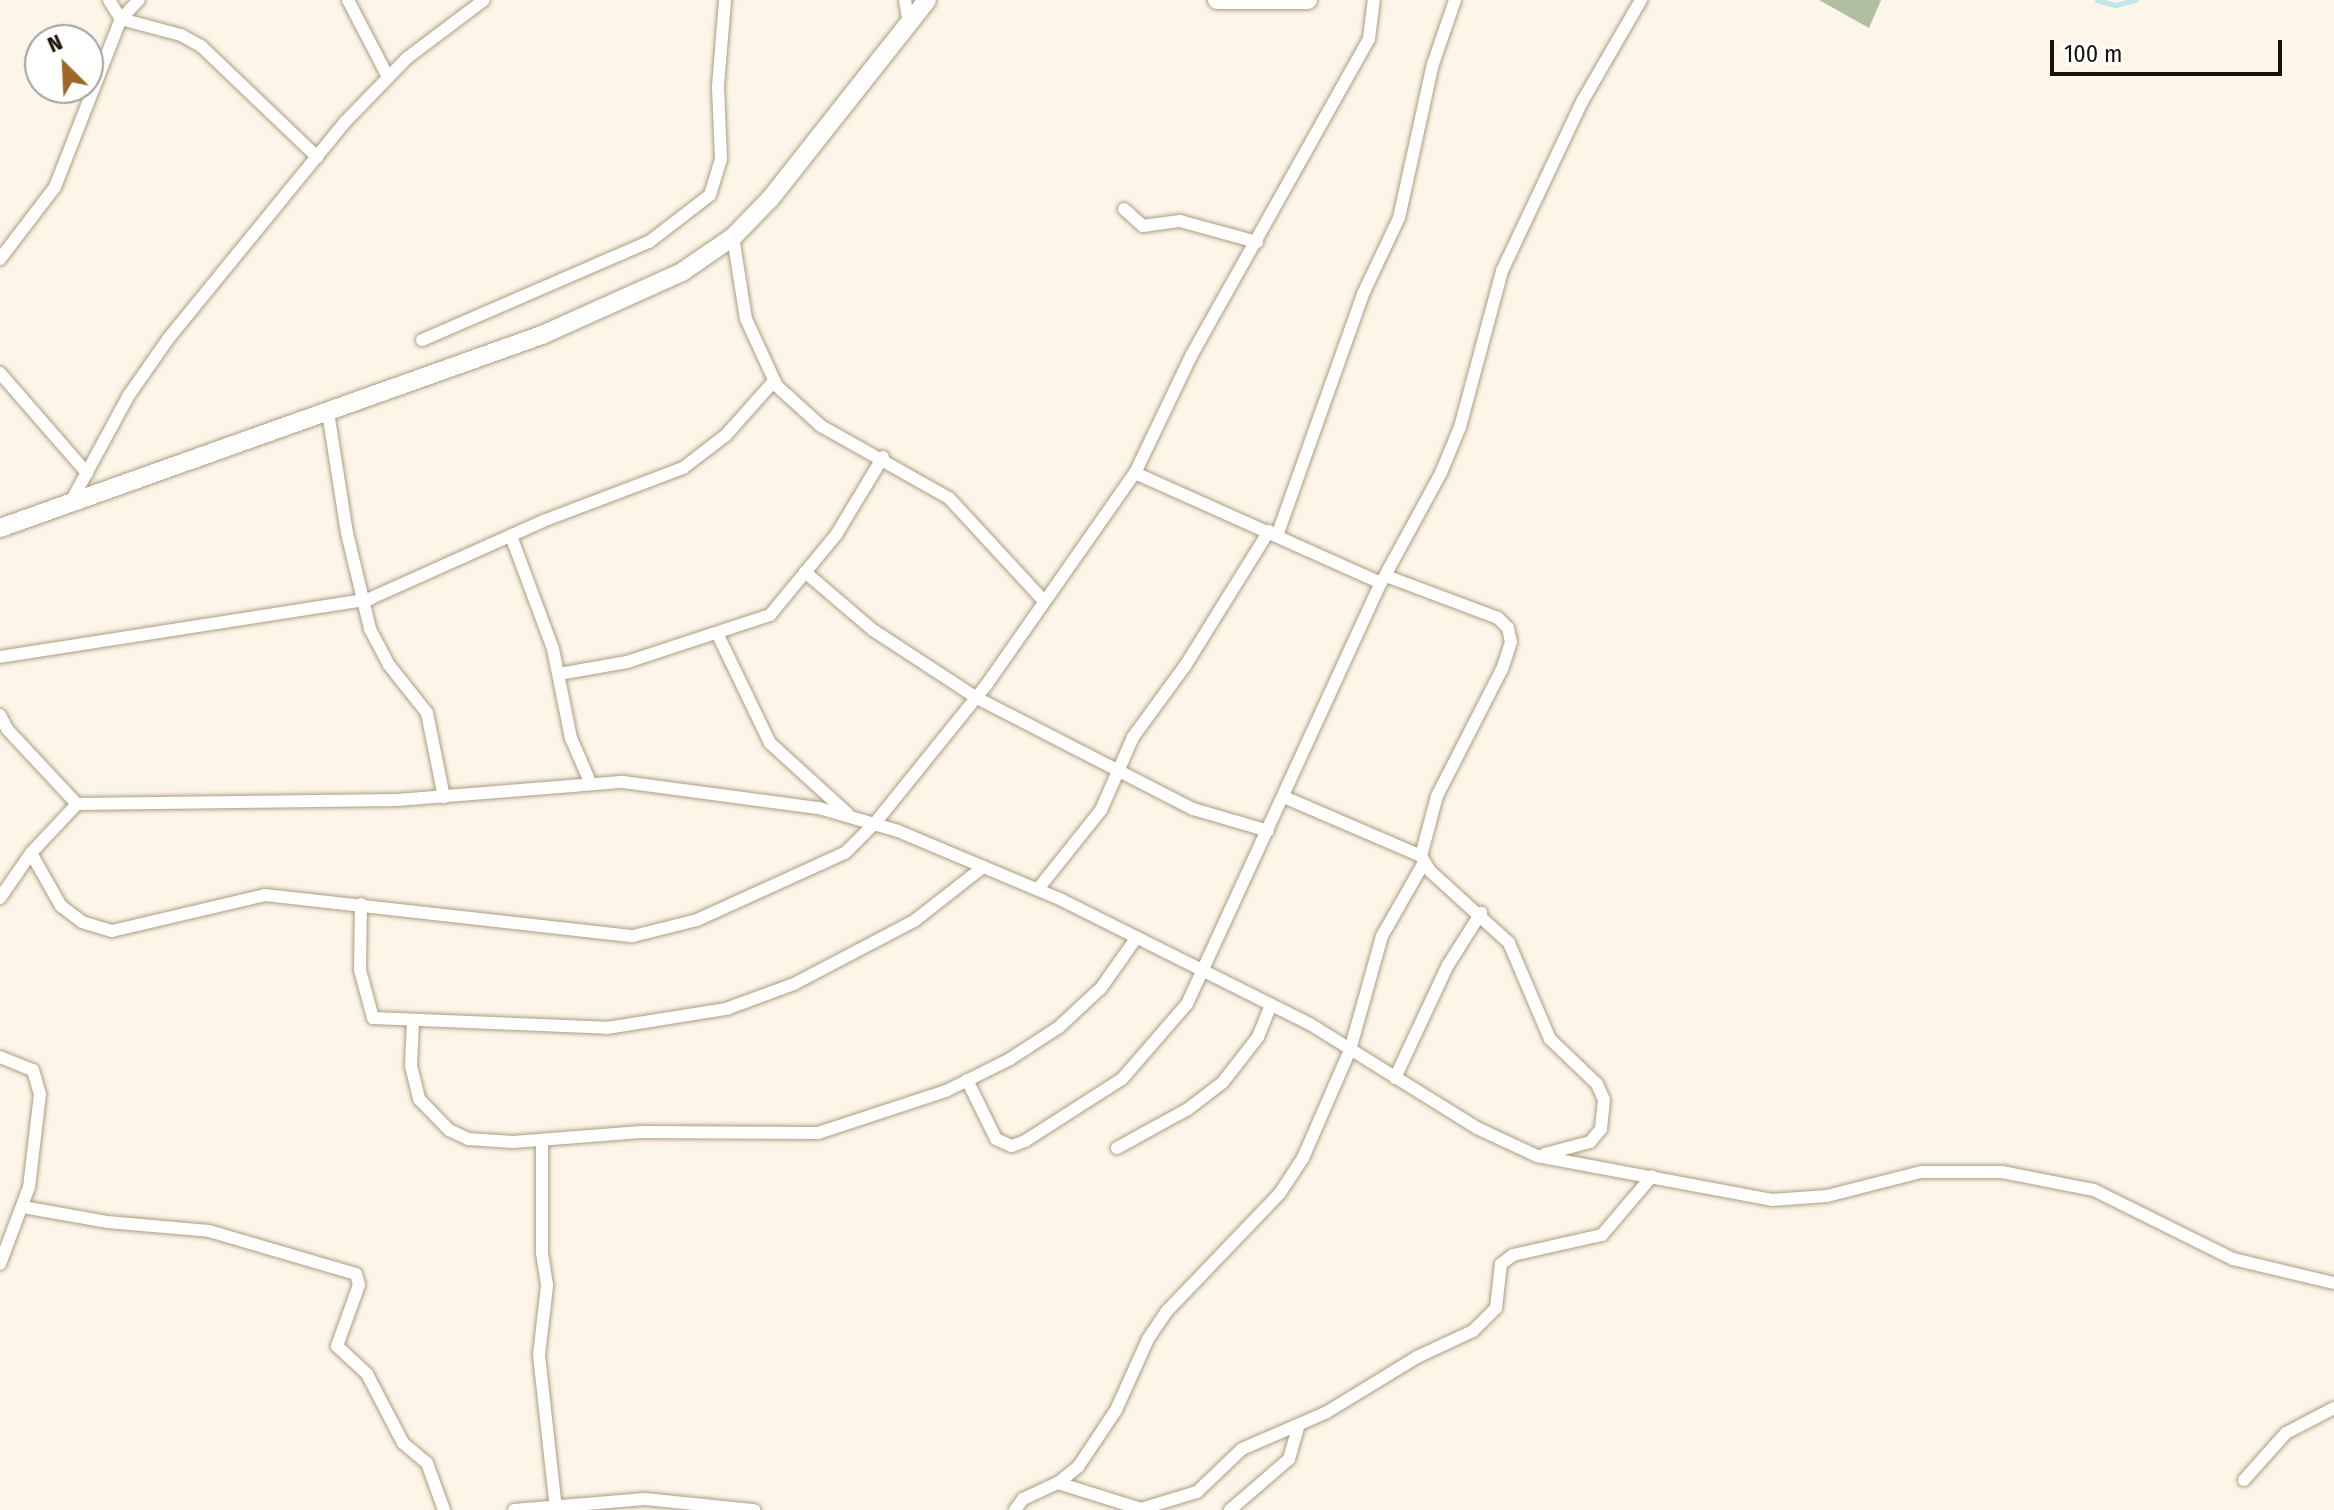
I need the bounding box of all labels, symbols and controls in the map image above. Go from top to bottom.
north arrow [24,24,104,104]
scale bar [2054,24,2286,74]
text: N [43,28,66,58]
text: 100 m [2064,40,2122,68]

